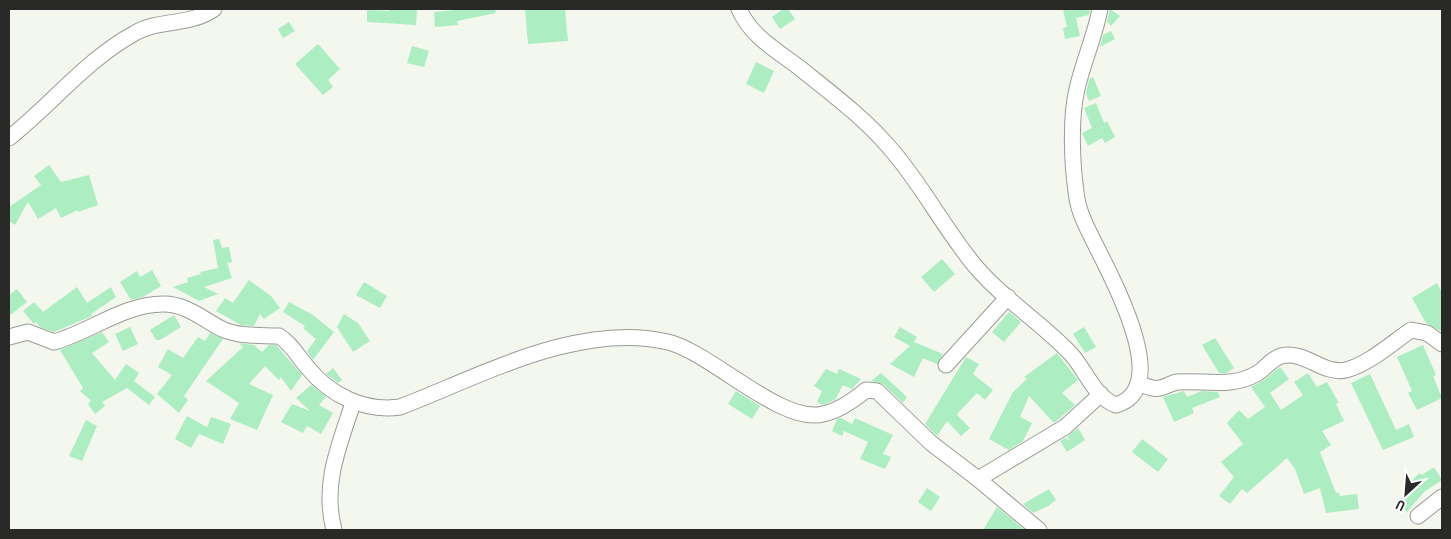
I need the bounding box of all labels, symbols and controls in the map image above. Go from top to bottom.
north arrow [1381,469,1431,519]
text: U [1393,496,1408,516]

